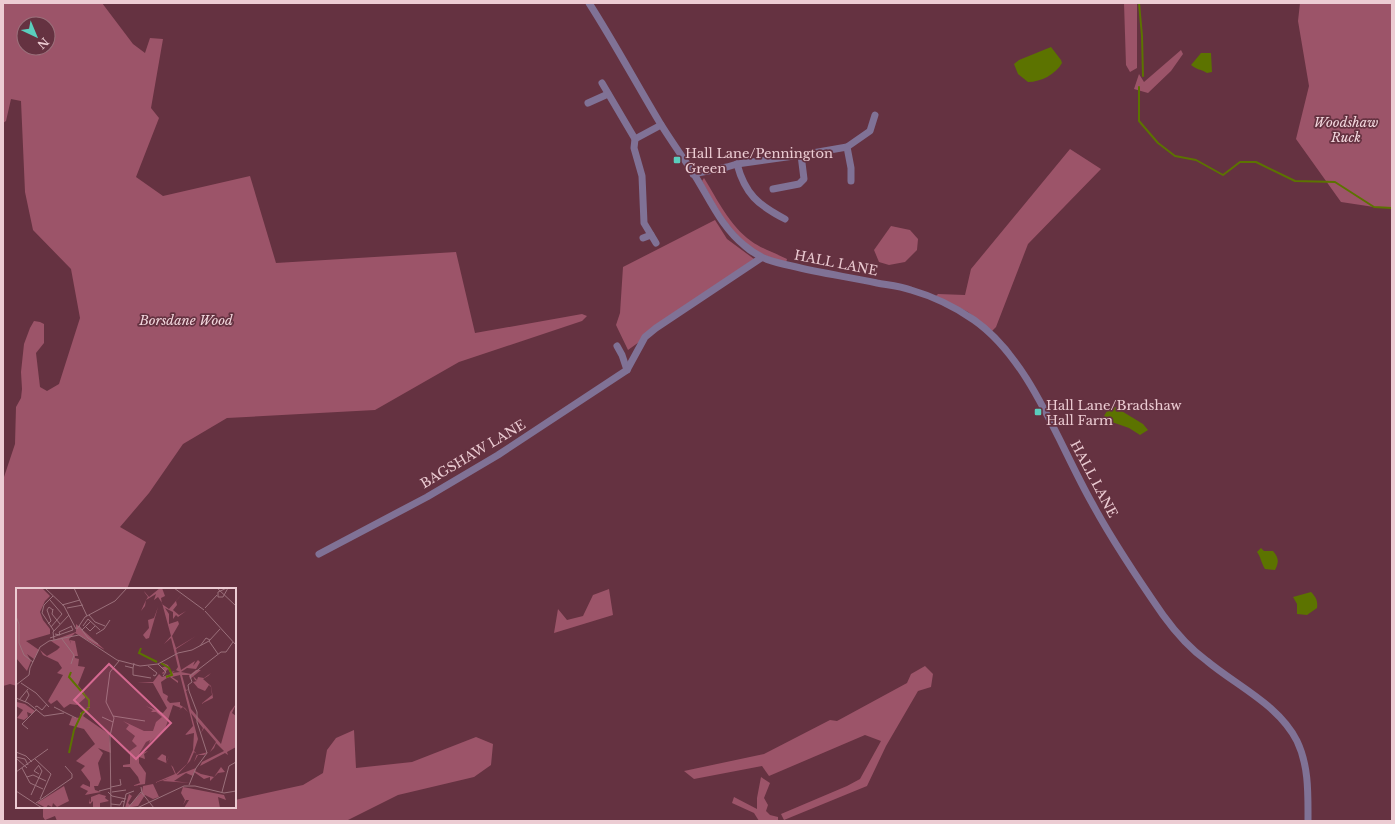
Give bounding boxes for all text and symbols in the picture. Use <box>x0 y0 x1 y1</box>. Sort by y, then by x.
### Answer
north arrow <box>16 16 56 56</box>
text: N <box>34 35 52 52</box>
park label: Woodshaw Ruck <box>1314 114 1378 146</box>
place label: Hall Lane/Pennington Green <box>685 145 833 177</box>
marker: Hall Lane/Pennington Green <box>672 155 682 165</box>
street label: HALL LANE <box>793 247 879 279</box>
park label: Borsdane Wood <box>138 312 233 329</box>
place label: Hall Lane/Bradshaw Hall Farm <box>1046 397 1181 429</box>
marker: Hall Lane/Bradshaw Hall Farm <box>1033 407 1043 417</box>
street label: BAGSHAW LANE <box>417 416 529 492</box>
street label: HALL LANE <box>1067 437 1121 521</box>
inset map <box>16 588 236 808</box>

